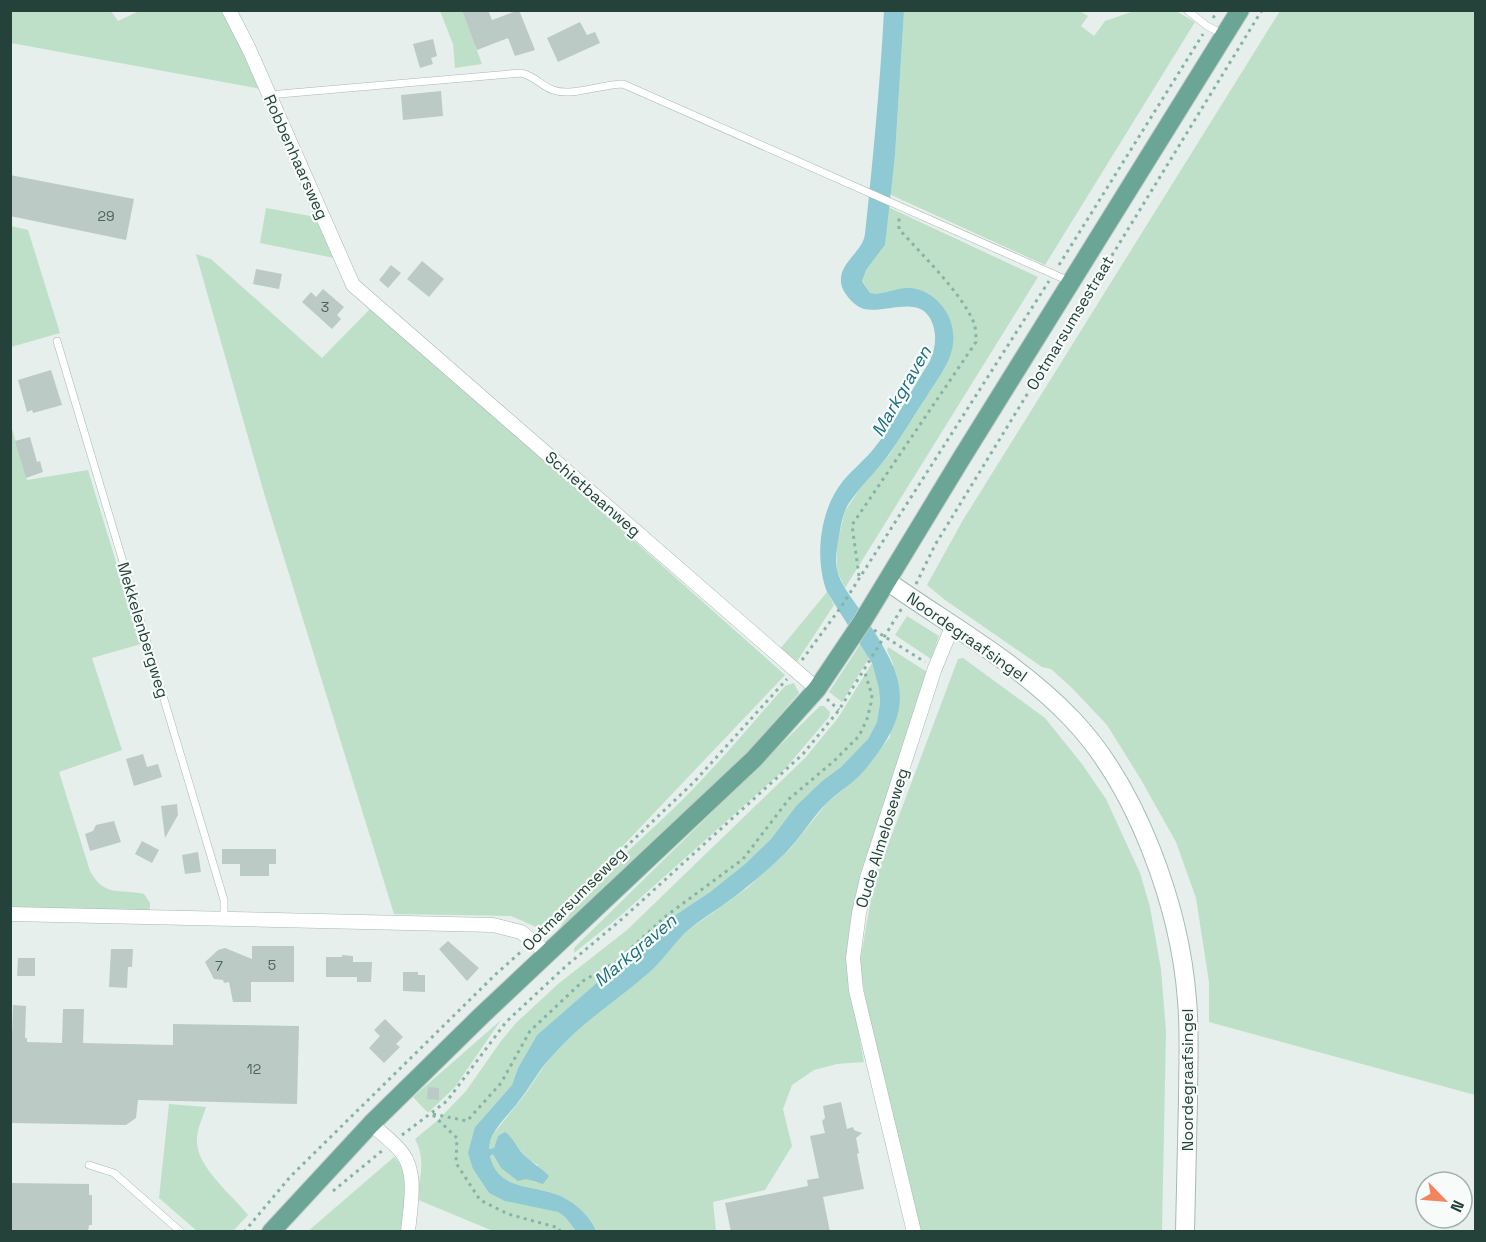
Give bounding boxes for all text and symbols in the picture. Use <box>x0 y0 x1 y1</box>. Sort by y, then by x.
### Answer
street label: Robbenhaarsweg <box>259 91 333 223</box>
house number: 29 <box>98 207 114 225</box>
street label: Ootmarsumsestraat <box>1022 252 1118 394</box>
house number: 3 <box>321 298 329 316</box>
water label: Markgraven <box>866 341 937 440</box>
street label: Schietbaanweg <box>541 447 645 541</box>
street label: Mekkelenbergweg <box>112 560 174 700</box>
street label: Noordegraafsingel <box>903 587 1031 687</box>
street label: Oude Almeloseweg <box>851 765 913 911</box>
street label: Ootmarsumseweg <box>518 843 630 955</box>
water label: Markgraven <box>589 908 682 991</box>
house number: 5 <box>268 956 276 974</box>
house number: 7 <box>215 957 223 975</box>
street label: Noordegraafsingel <box>1177 1009 1198 1151</box>
house number: 12 <box>247 1060 261 1078</box>
north arrow <box>1414 1170 1474 1230</box>
text: N <box>1445 1197 1469 1215</box>

